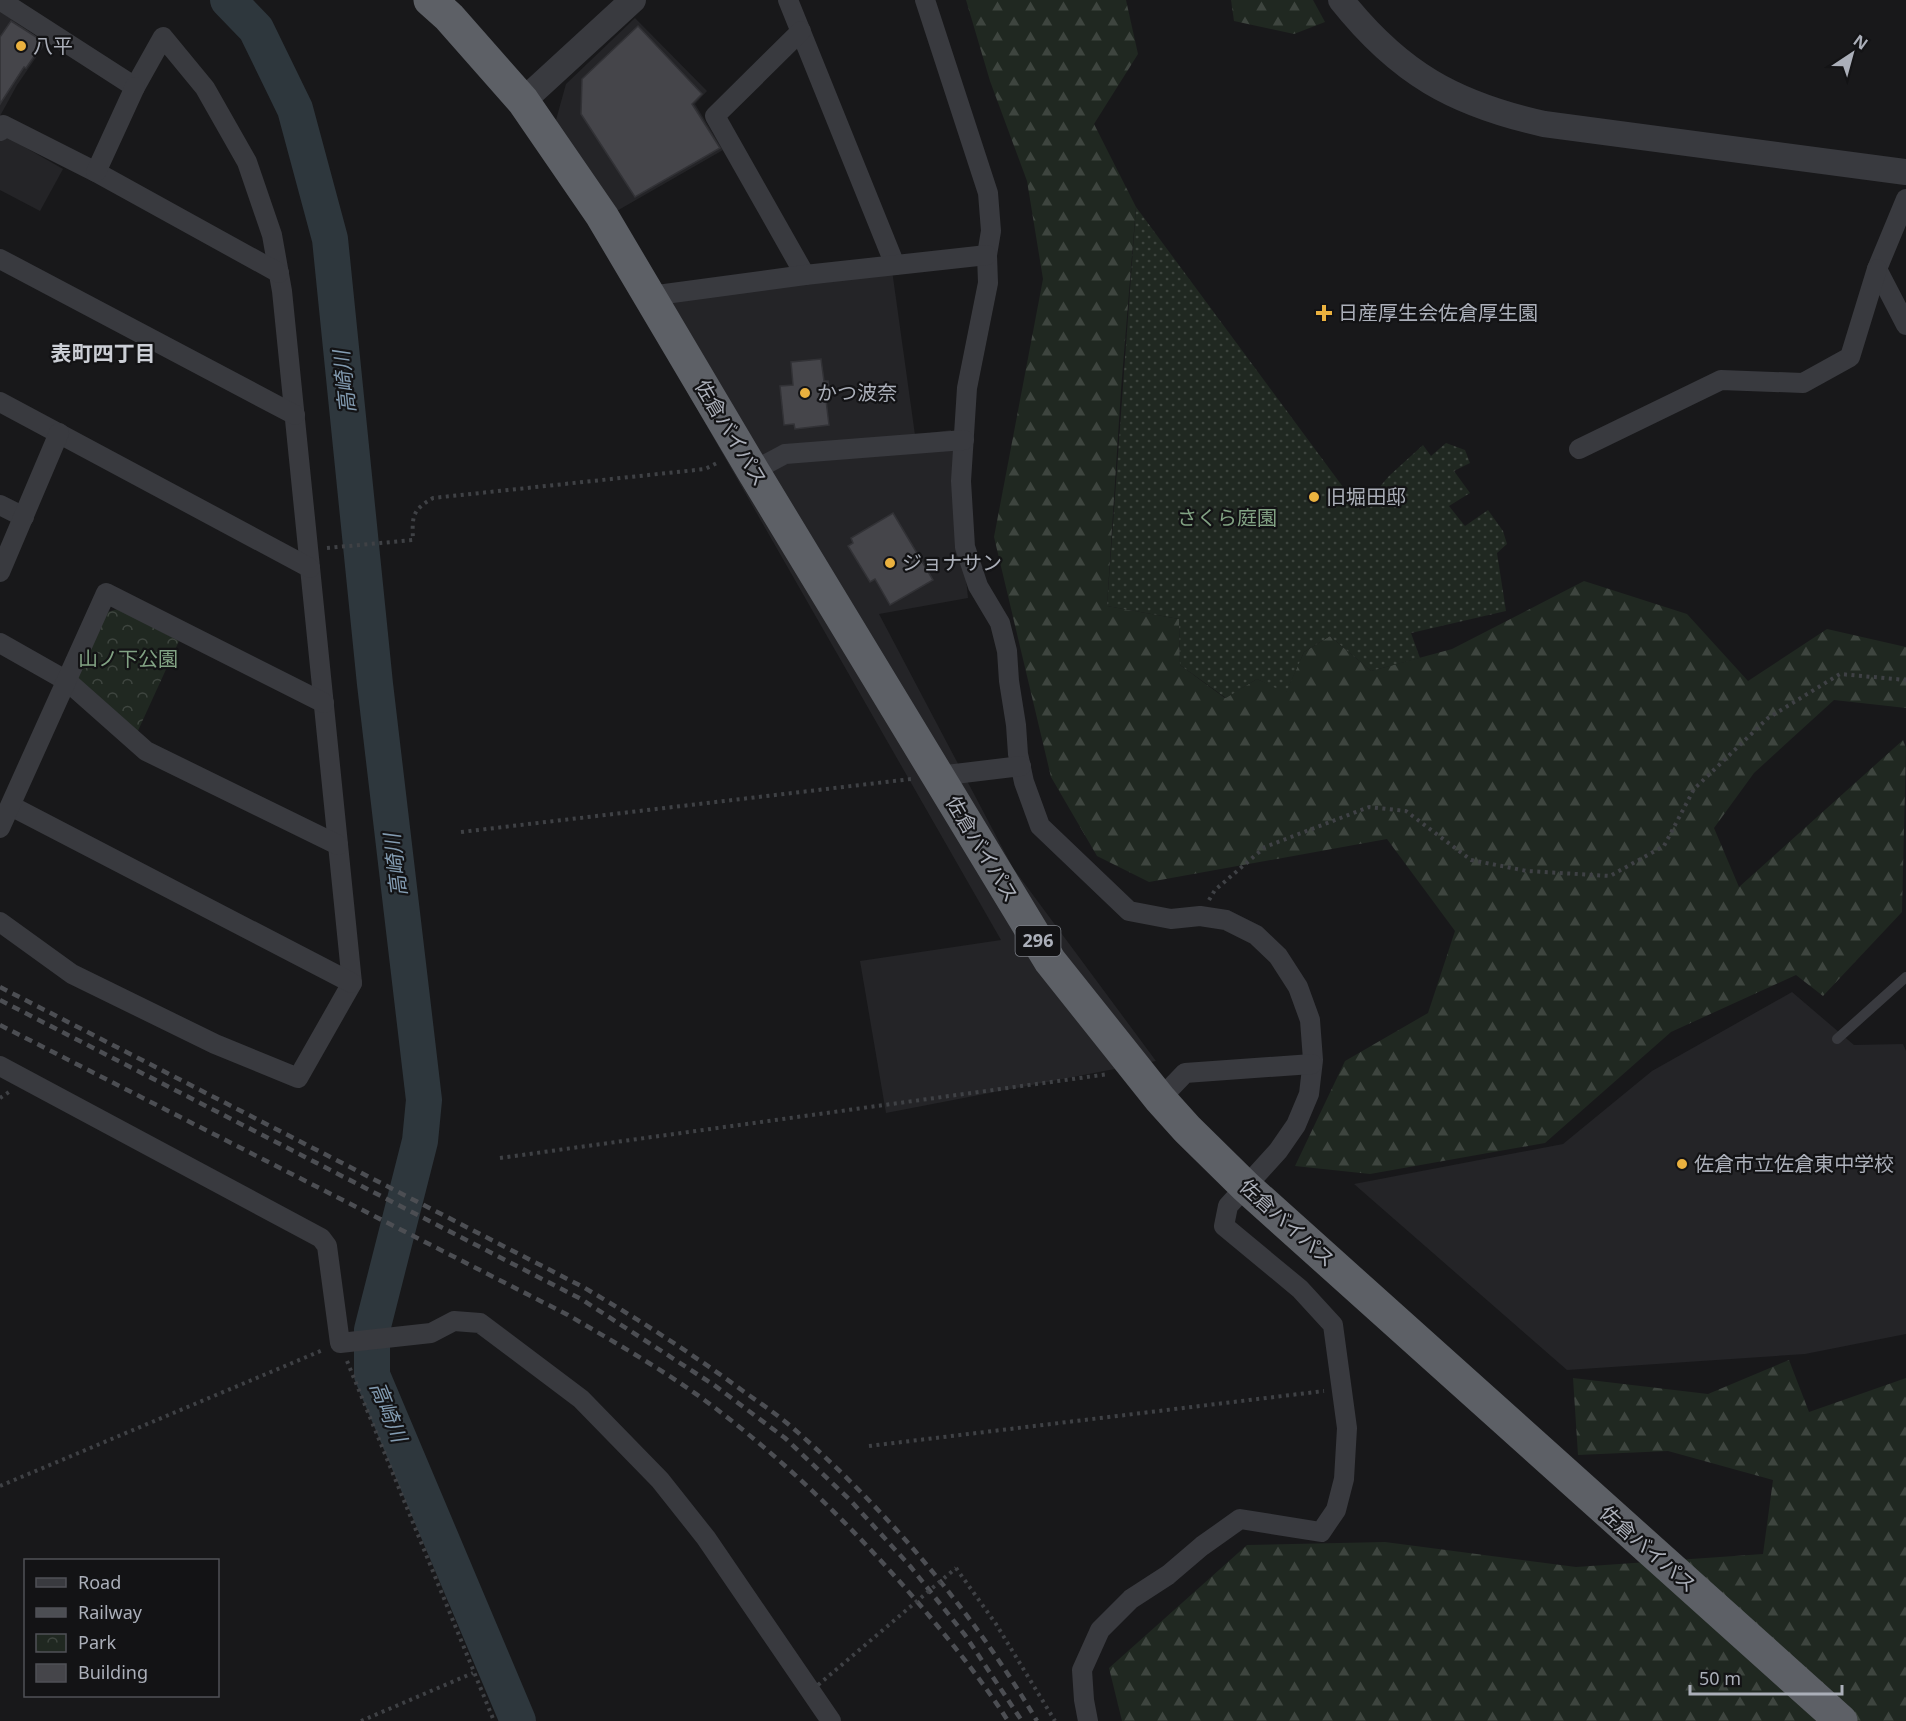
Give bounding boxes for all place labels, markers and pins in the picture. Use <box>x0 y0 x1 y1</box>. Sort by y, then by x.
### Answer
place label: 八平 <box>33 32 73 59</box>
marker: 八平 <box>14 39 28 53</box>
place label: 日産厚生会佐倉厚生園 <box>1338 299 1538 326</box>
marker: 日産厚生会佐倉厚生園 <box>1315 304 1333 322</box>
place label: かつ波奈 <box>817 379 897 406</box>
marker: かつ波奈 <box>798 386 812 400</box>
place label: 旧堀田邸 <box>1326 483 1406 510</box>
marker: 旧堀田邸 <box>1307 490 1321 504</box>
place label: ジョナサン <box>902 549 1002 576</box>
marker: ジョナサン <box>883 556 897 570</box>
place label: 佐倉市立佐倉東中学校 <box>1694 1150 1894 1177</box>
marker: 佐倉市立佐倉東中学校 <box>1675 1157 1689 1171</box>

